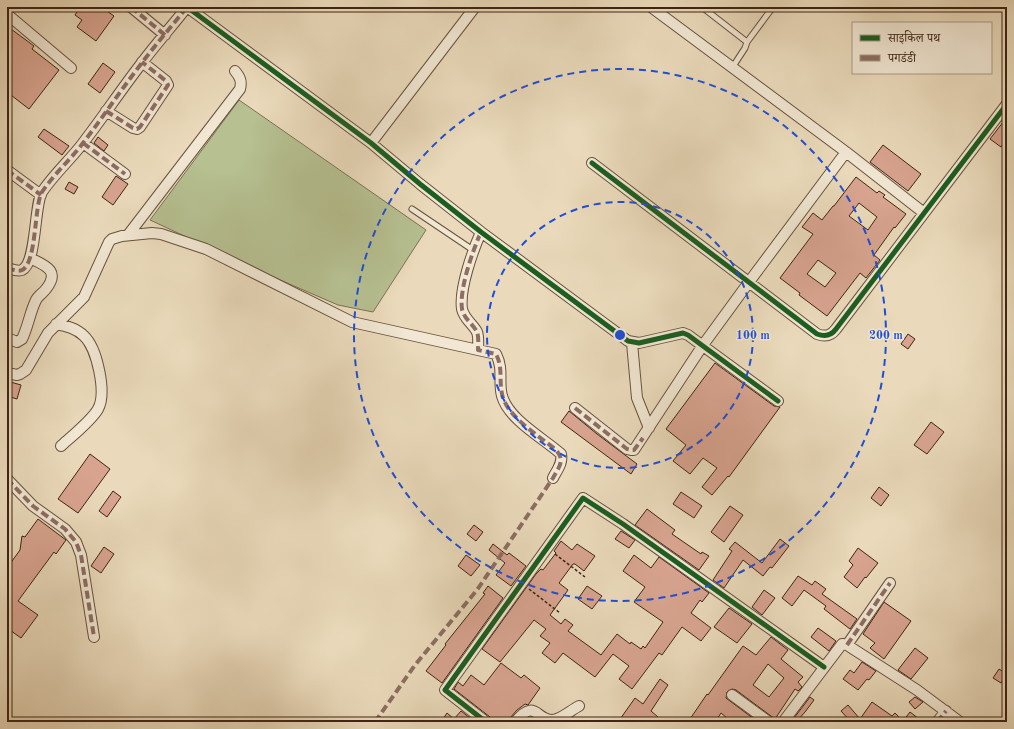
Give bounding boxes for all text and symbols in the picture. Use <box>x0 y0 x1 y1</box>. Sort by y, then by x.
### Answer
legend <box>852 22 992 74</box>
text: साइकिल पथ <box>887 30 941 45</box>
text: पगडंडी <box>887 51 917 65</box>
centre of rings <box>613 328 627 342</box>
text: 100 m <box>736 330 770 342</box>
text: 200 m <box>869 330 903 342</box>

